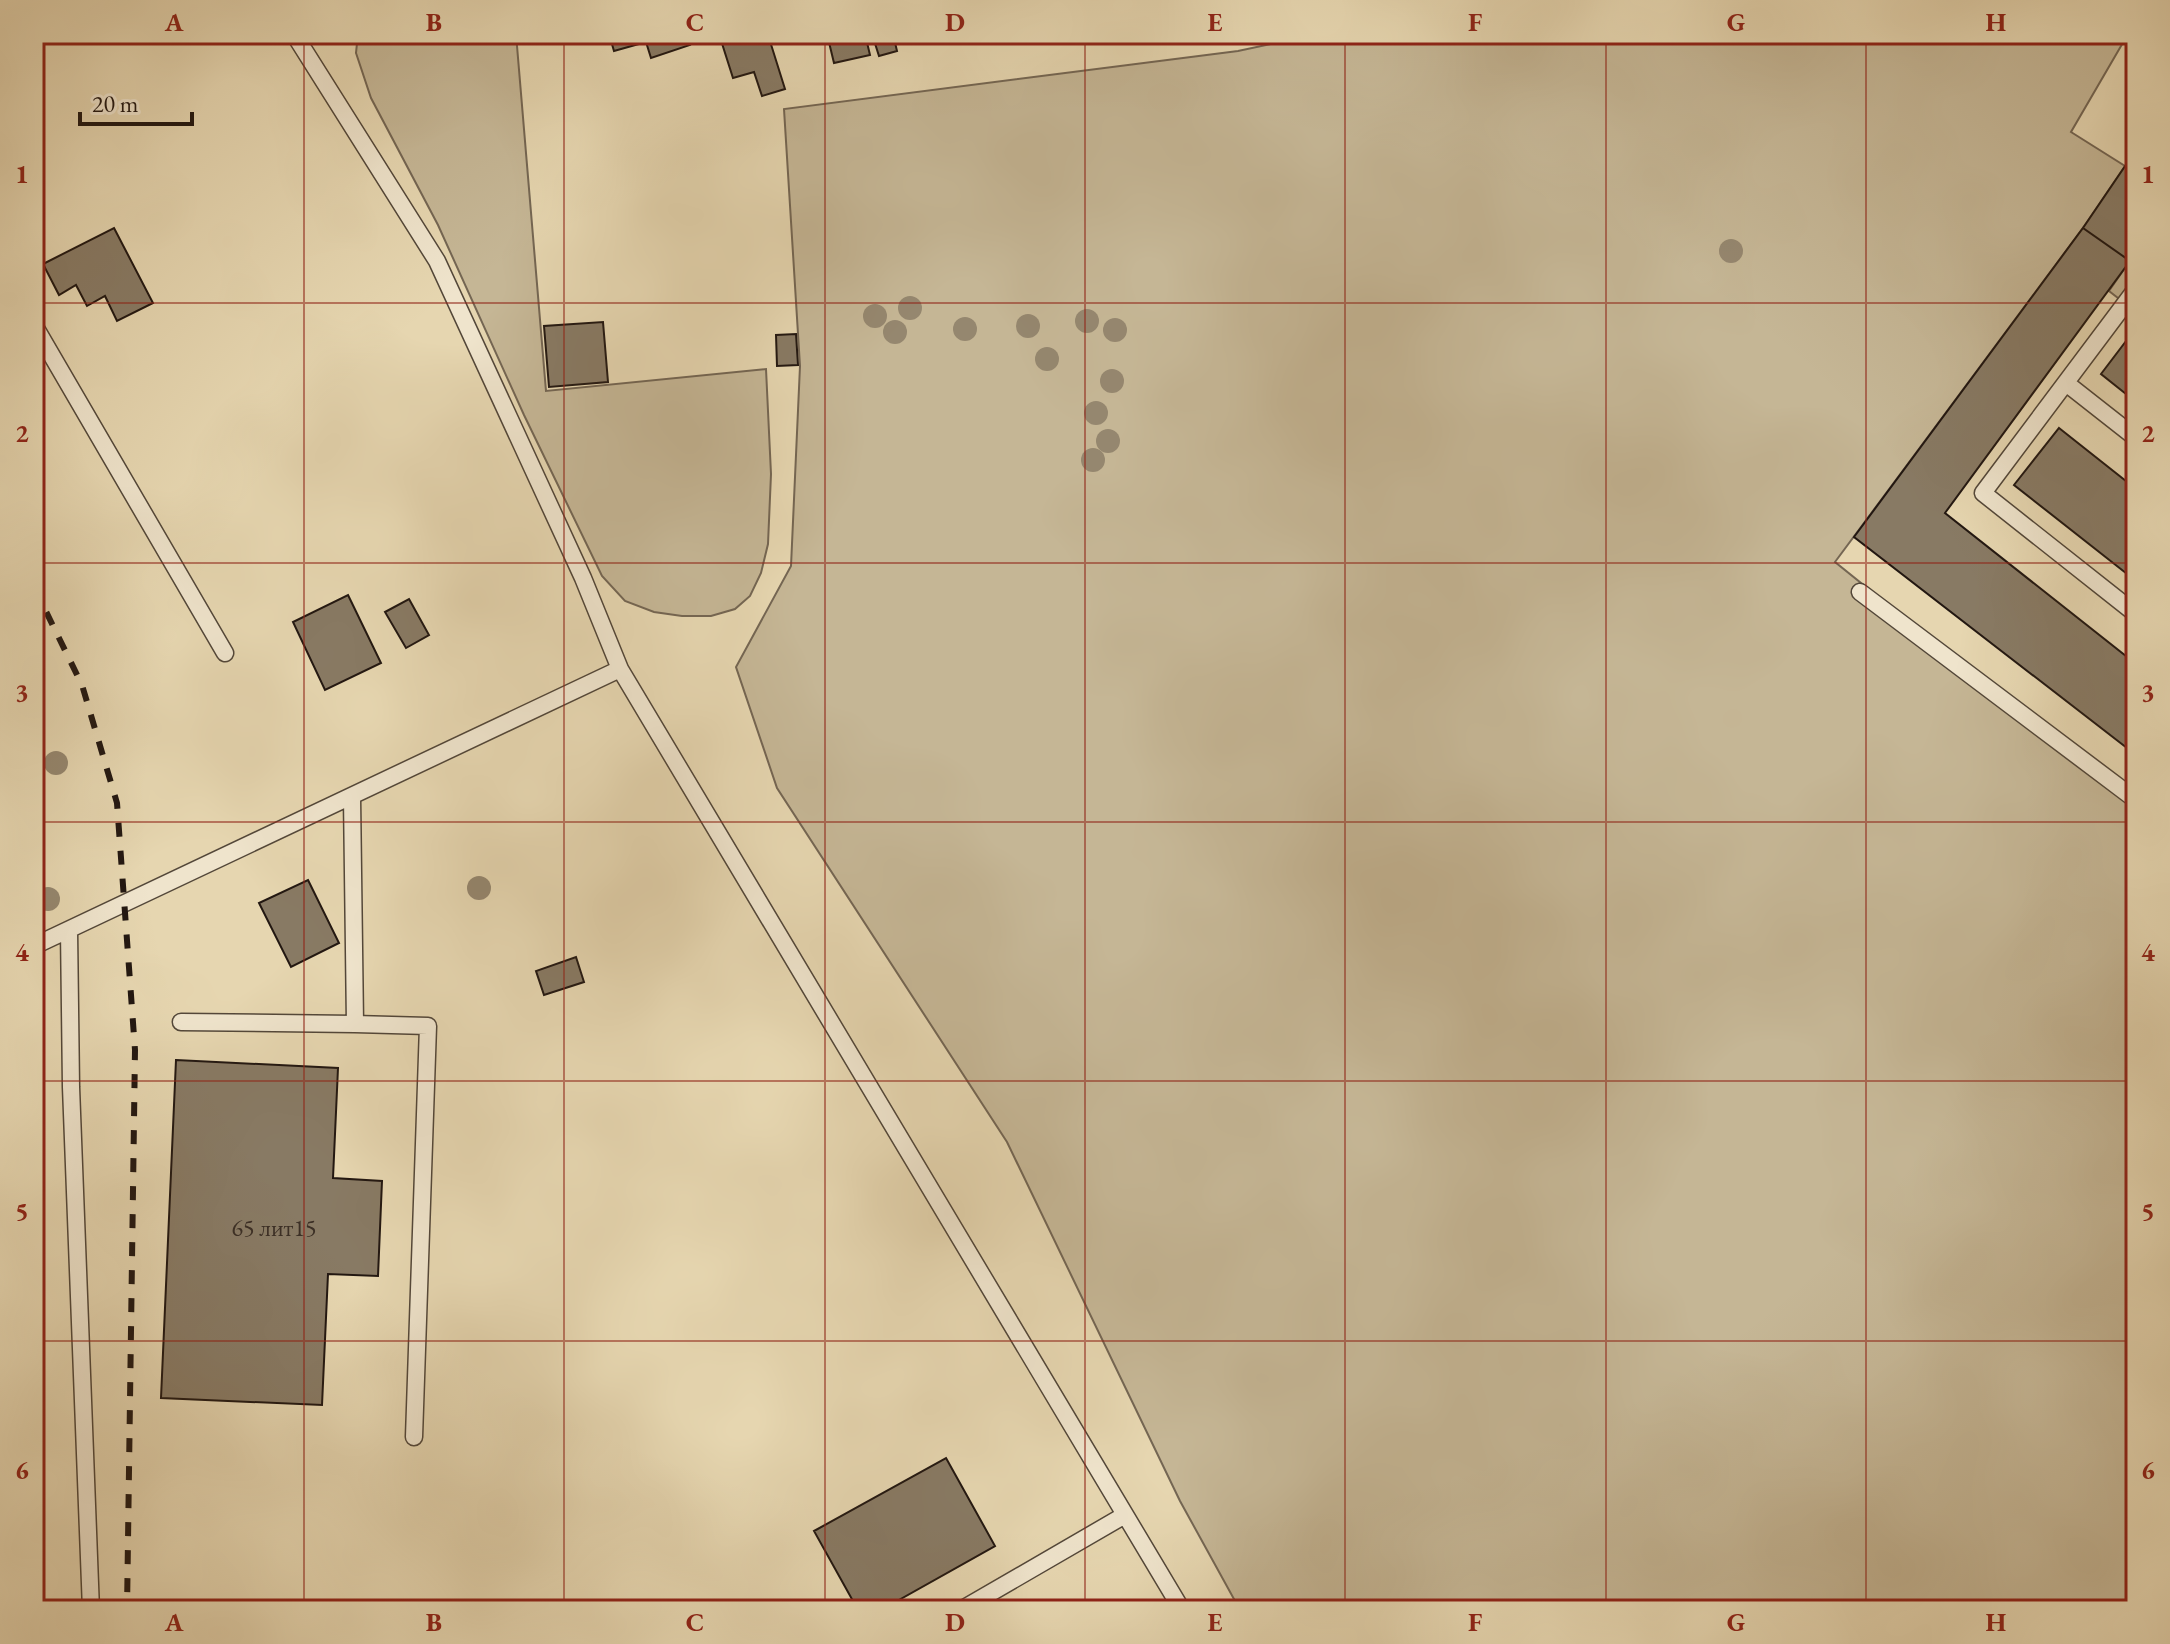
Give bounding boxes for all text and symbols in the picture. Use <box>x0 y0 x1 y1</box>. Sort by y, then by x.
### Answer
text: A <box>164 5 184 39</box>
text: B <box>426 5 442 39</box>
text: C <box>686 5 704 39</box>
text: D <box>945 5 965 39</box>
text: E <box>1208 5 1223 39</box>
text: F <box>1468 5 1482 39</box>
text: G <box>1727 5 1746 39</box>
text: H <box>1986 5 2007 39</box>
scale bar <box>80 76 192 126</box>
text: 20 m <box>92 88 139 119</box>
text: 1 <box>15 157 29 191</box>
text: 1 <box>2141 157 2155 191</box>
text: 2 <box>15 416 29 450</box>
text: 2 <box>2141 416 2155 450</box>
text: 3 <box>15 675 29 709</box>
text: 3 <box>2141 675 2155 709</box>
text: 4 <box>15 935 29 969</box>
text: 4 <box>2141 935 2155 969</box>
text: 5 <box>15 1194 29 1228</box>
text: 5 <box>2141 1194 2155 1228</box>
house number: 65 лит15 <box>232 1212 316 1243</box>
text: 6 <box>15 1453 29 1487</box>
text: 6 <box>2141 1453 2155 1487</box>
text: A <box>164 1605 184 1639</box>
text: B <box>426 1605 442 1639</box>
text: C <box>686 1605 704 1639</box>
text: D <box>945 1605 965 1639</box>
text: E <box>1208 1605 1223 1639</box>
text: F <box>1468 1605 1482 1639</box>
text: G <box>1727 1605 1746 1639</box>
text: H <box>1986 1605 2007 1639</box>

